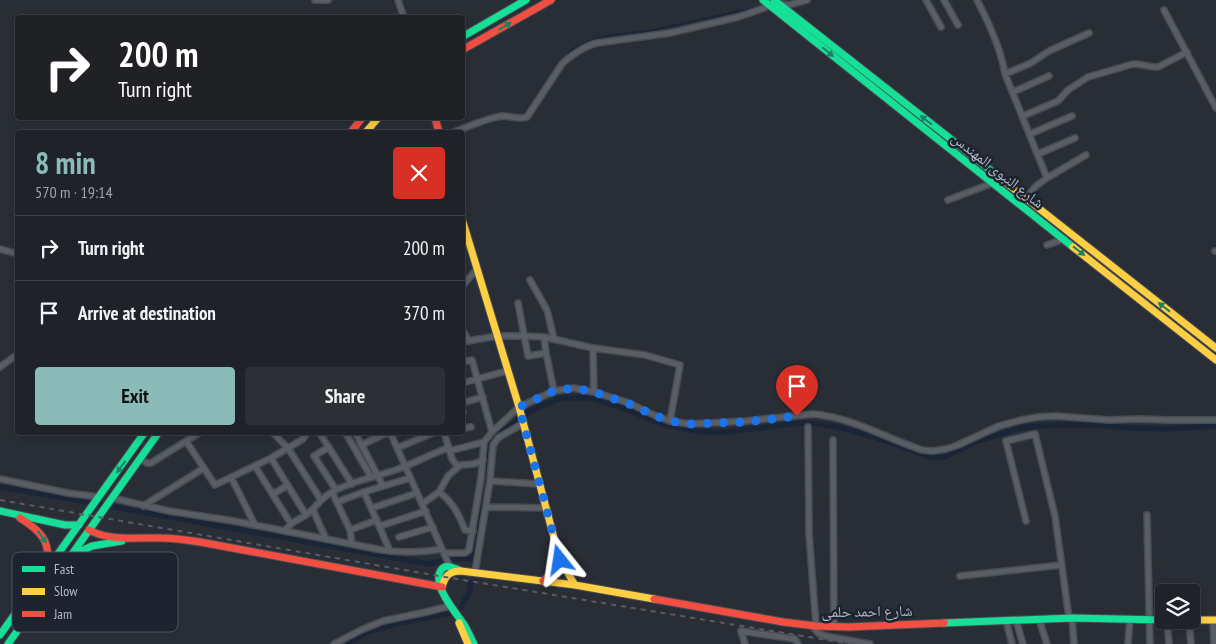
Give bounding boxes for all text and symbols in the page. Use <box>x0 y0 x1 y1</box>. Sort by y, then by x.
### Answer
one-way arrow <box>497 22 512 30</box>
text: 200 m <box>118 31 199 77</box>
icon: right <box>35 35 100 100</box>
one-way arrow <box>822 47 835 58</box>
text: Turn right <box>118 75 192 103</box>
one-way arrow <box>920 115 933 126</box>
street label: شارع النبوى المهندس <box>947 128 1048 213</box>
text: 8 min <box>35 143 96 182</box>
button: close <box>393 147 445 199</box>
text: 570 m · 19:14 <box>35 182 113 202</box>
icon: right <box>35 234 63 262</box>
text: Turn right <box>78 236 144 260</box>
text: 200 m <box>403 236 445 260</box>
one-way arrow <box>1072 246 1085 257</box>
icon: arrive <box>35 299 63 327</box>
text: Arrive at destination <box>78 301 216 325</box>
text: 370 m <box>403 301 445 325</box>
one-way arrow <box>1158 302 1171 313</box>
pin <box>776 365 818 416</box>
button: Exit <box>35 367 235 425</box>
button: Share <box>245 367 445 425</box>
icon: arrive <box>783 372 811 400</box>
one-way arrow <box>116 460 126 474</box>
one-way arrow <box>37 530 47 544</box>
position arrow <box>533 533 585 585</box>
legend <box>12 552 178 632</box>
text: Fast <box>54 560 74 578</box>
text: Slow <box>54 582 78 600</box>
map controls <box>1155 584 1200 629</box>
button: layers <box>1155 584 1200 629</box>
street label: شارع احمد حلمى <box>821 601 913 622</box>
text: Jam <box>53 605 72 623</box>

